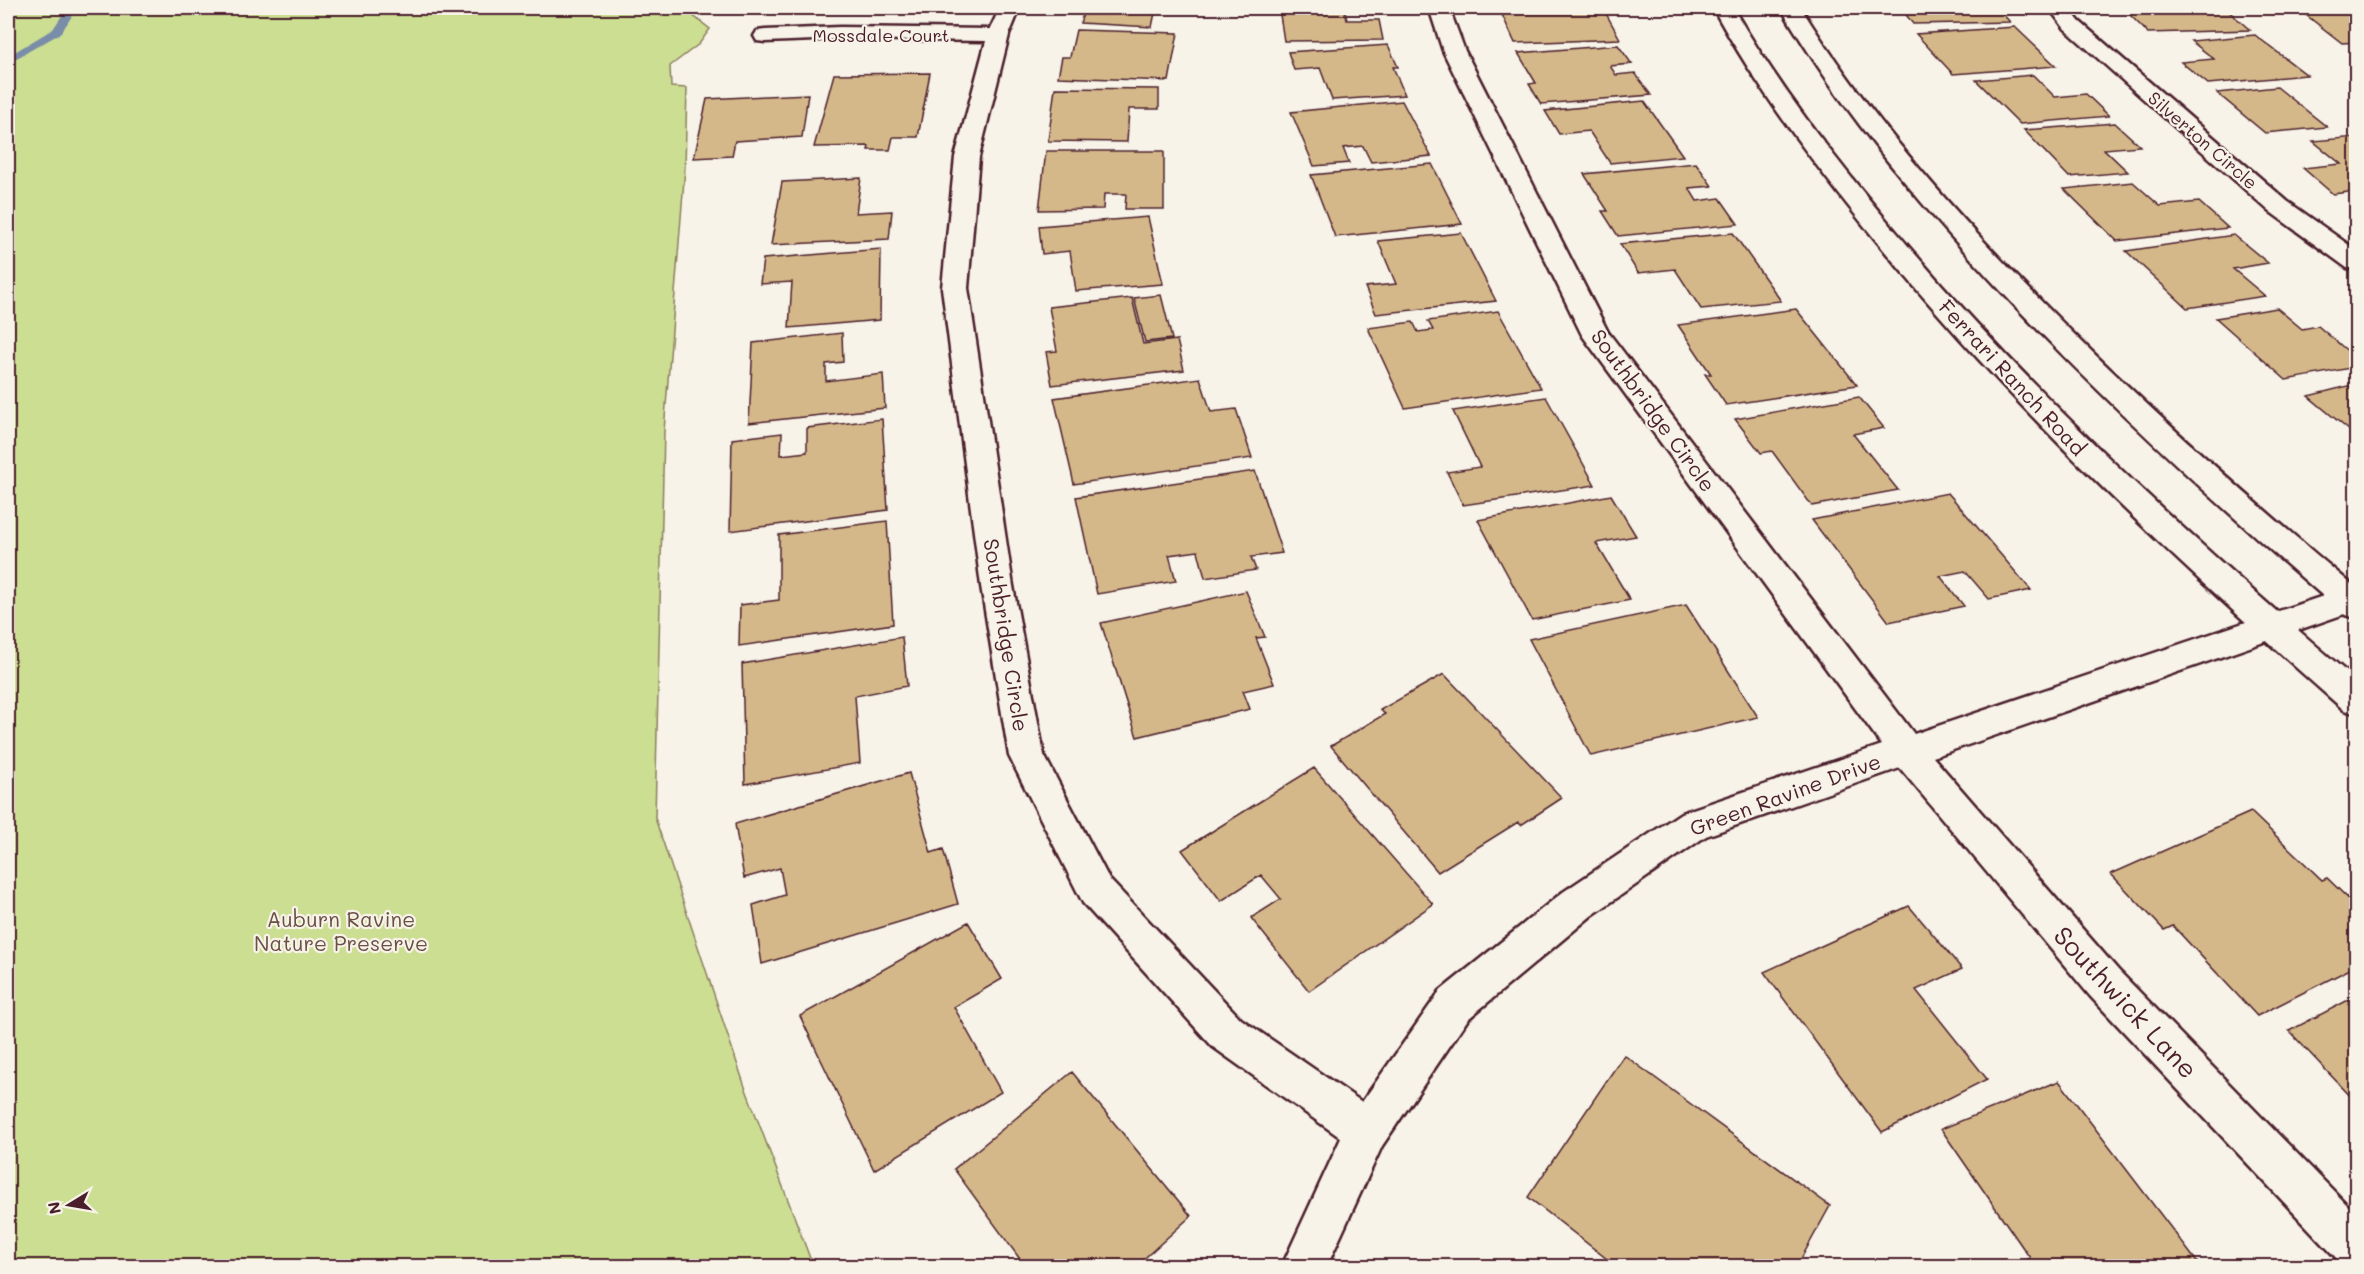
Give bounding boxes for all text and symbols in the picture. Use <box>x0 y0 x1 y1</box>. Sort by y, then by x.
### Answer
street label: Mossdale Court <box>813 23 949 47</box>
street label: Silverton Circle <box>2143 86 2263 194</box>
street label: Ferrari Ranch Road <box>1934 293 2092 461</box>
street label: Southbridge Circle <box>1586 323 1722 497</box>
street label: Southbridge Circle <box>978 537 1036 733</box>
street label: Green Ravine Drive <box>1686 747 1884 841</box>
park label: Auburn Ravine Nature Preserve <box>254 905 428 956</box>
street label: Southwick Lane <box>2047 919 2205 1085</box>
north arrow <box>39 1175 99 1235</box>
text: N <box>42 1200 65 1216</box>

